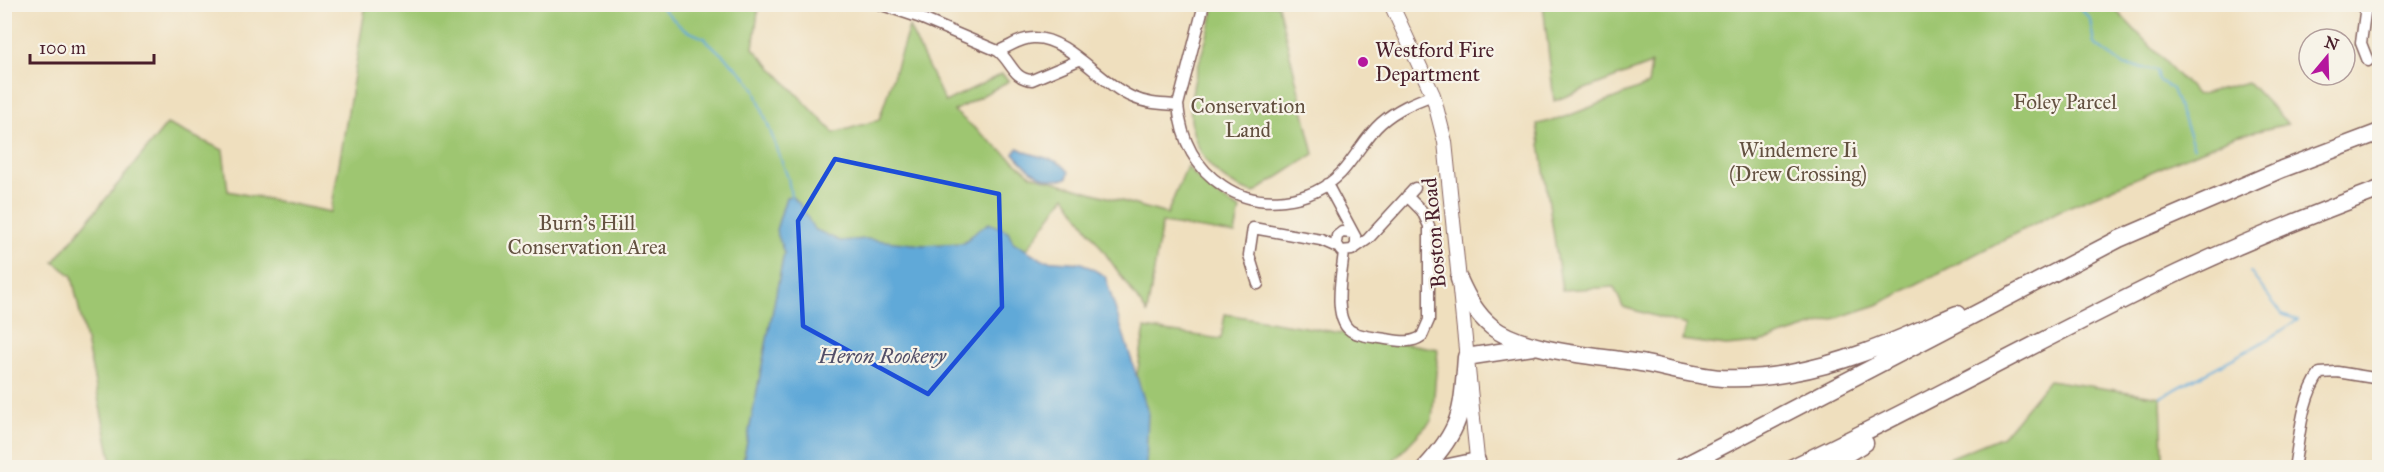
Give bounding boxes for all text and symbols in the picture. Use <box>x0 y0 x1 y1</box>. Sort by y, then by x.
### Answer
scale bar <box>30 27 154 65</box>
north arrow <box>2297 27 2357 87</box>
text: N <box>2322 32 2342 55</box>
text: 100 m <box>39 37 86 59</box>
place label: Westford Fire Department <box>1375 37 1495 87</box>
marker: Westford Fire Department <box>1356 55 1370 69</box>
park label: Foley Parcel <box>2013 89 2117 115</box>
park label: Conservation Land <box>1190 93 1306 143</box>
park label: Windemere Ii (Drew Crossing) <box>1729 137 1867 187</box>
street label: Boston Road <box>1416 176 1452 289</box>
park label: Burn’s Hill Conservation Area <box>507 210 667 260</box>
water label: Heron Rookery <box>817 342 947 369</box>

